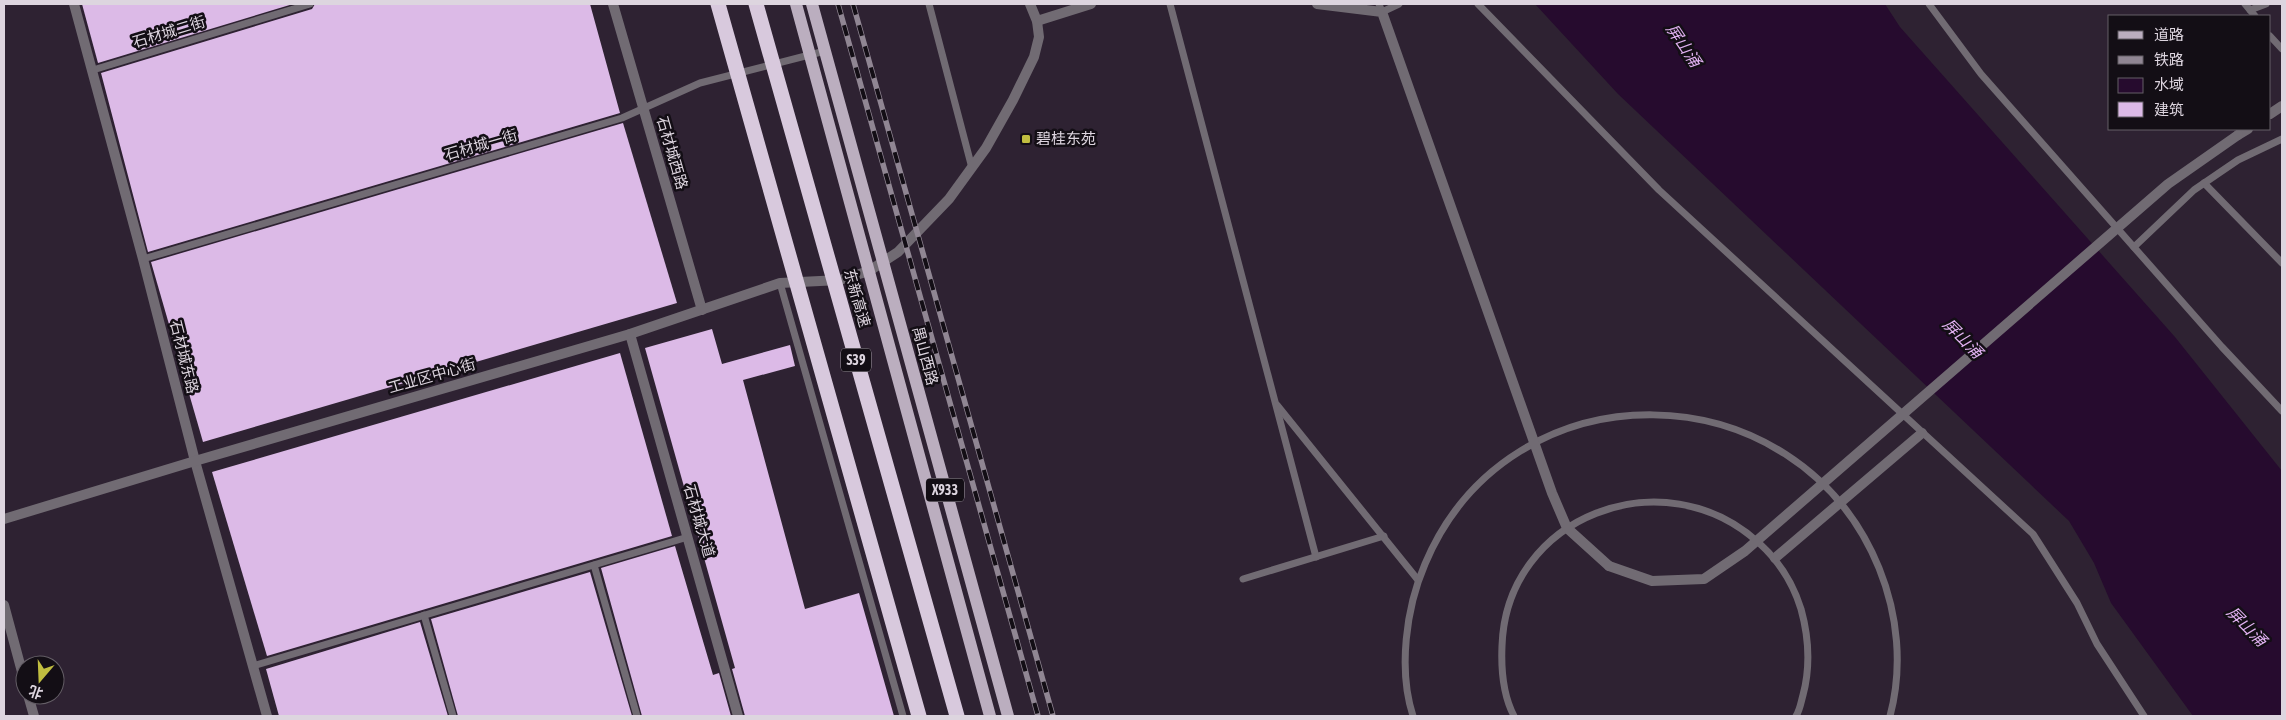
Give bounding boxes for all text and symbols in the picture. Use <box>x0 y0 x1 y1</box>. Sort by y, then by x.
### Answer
street label: 石材城二街 <box>130 12 207 51</box>
legend <box>2108 15 2271 130</box>
water label: 屏山涌 <box>1663 20 1706 72</box>
text: 道路 <box>2154 26 2184 43</box>
text: 铁路 <box>2154 51 2184 68</box>
text: 水域 <box>2154 76 2184 93</box>
text: 建筑 <box>2154 101 2184 118</box>
street label: 石材城西路 <box>654 114 691 191</box>
street label: 石材城一街 <box>442 126 519 163</box>
place label: 碧桂东苑 <box>1036 130 1096 147</box>
marker: 碧桂东苑 <box>1020 133 1032 145</box>
street label: 东新高速 <box>841 267 874 329</box>
water label: 屏山涌 <box>1940 315 1988 363</box>
street label: 石材城东路 <box>167 318 202 395</box>
street label: 禺山西路 <box>910 325 941 387</box>
road number: S39 <box>841 348 871 372</box>
street label: 工业区中心街 <box>386 355 477 396</box>
road number: X933 <box>926 478 964 502</box>
street label: 石材城大道 <box>681 482 718 559</box>
water label: 屏山涌 <box>2224 603 2272 651</box>
north arrow <box>15 655 65 705</box>
text: 北 <box>27 682 45 702</box>

